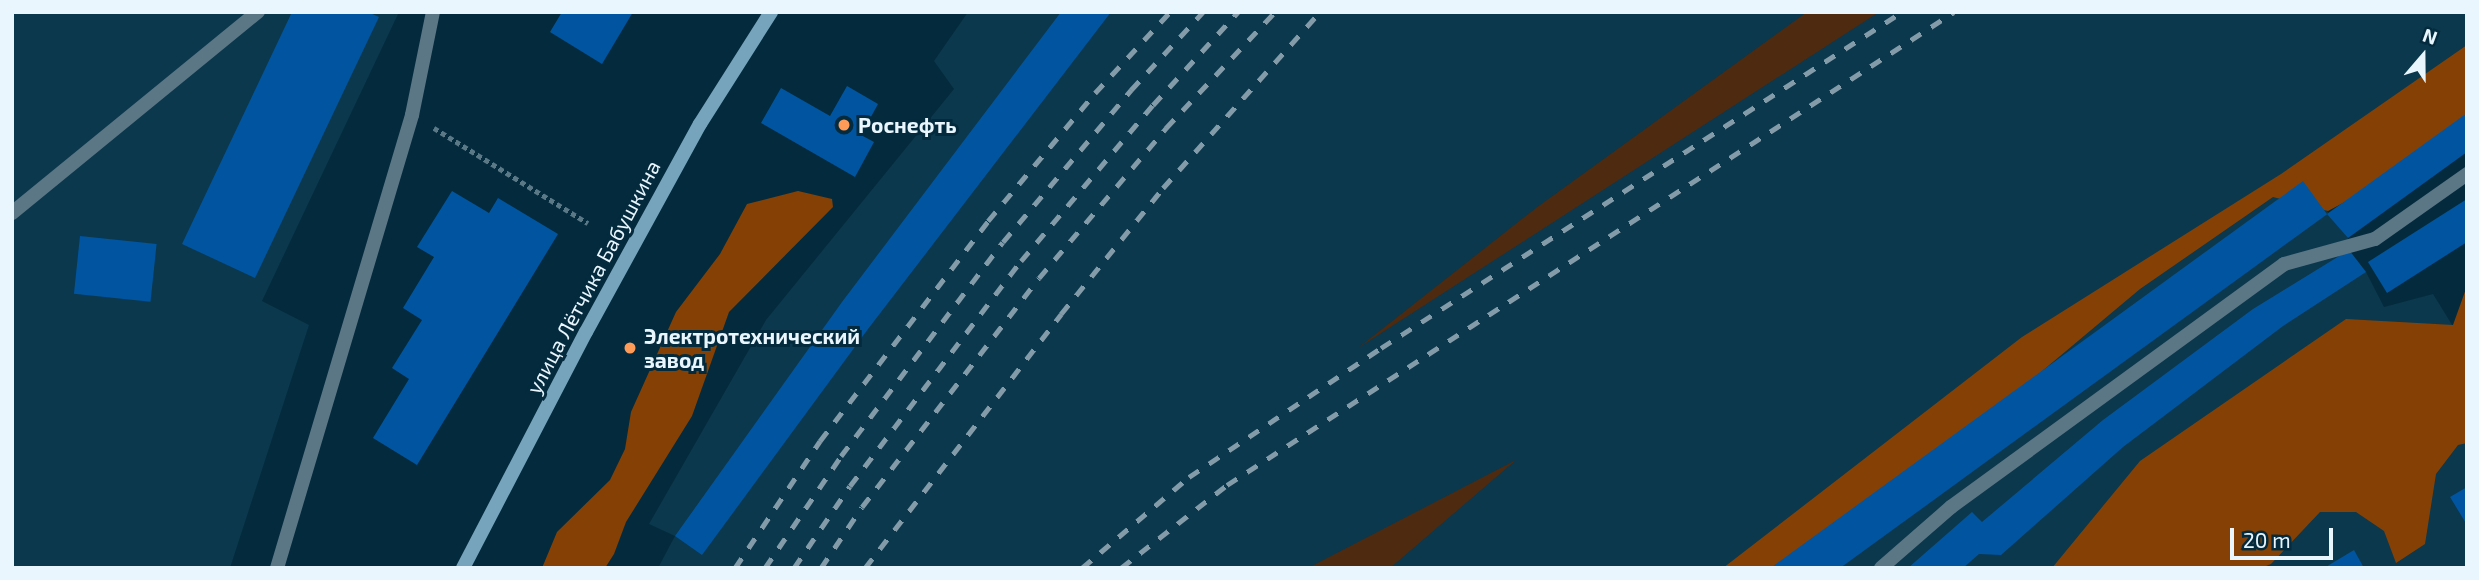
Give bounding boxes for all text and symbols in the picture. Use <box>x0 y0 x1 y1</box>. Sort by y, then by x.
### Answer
north arrow <box>2388 21 2458 91</box>
text: N <box>2420 23 2441 49</box>
place label: Роснефть <box>858 112 957 138</box>
marker: Роснефть <box>836 117 852 133</box>
street label: улица Лётчика Бабушкина <box>521 156 665 398</box>
place label: Электротехнический завод <box>644 323 860 373</box>
marker: Электротехнический завод <box>622 340 638 356</box>
scale bar <box>2234 514 2337 558</box>
text: 20 m <box>2243 527 2291 552</box>

